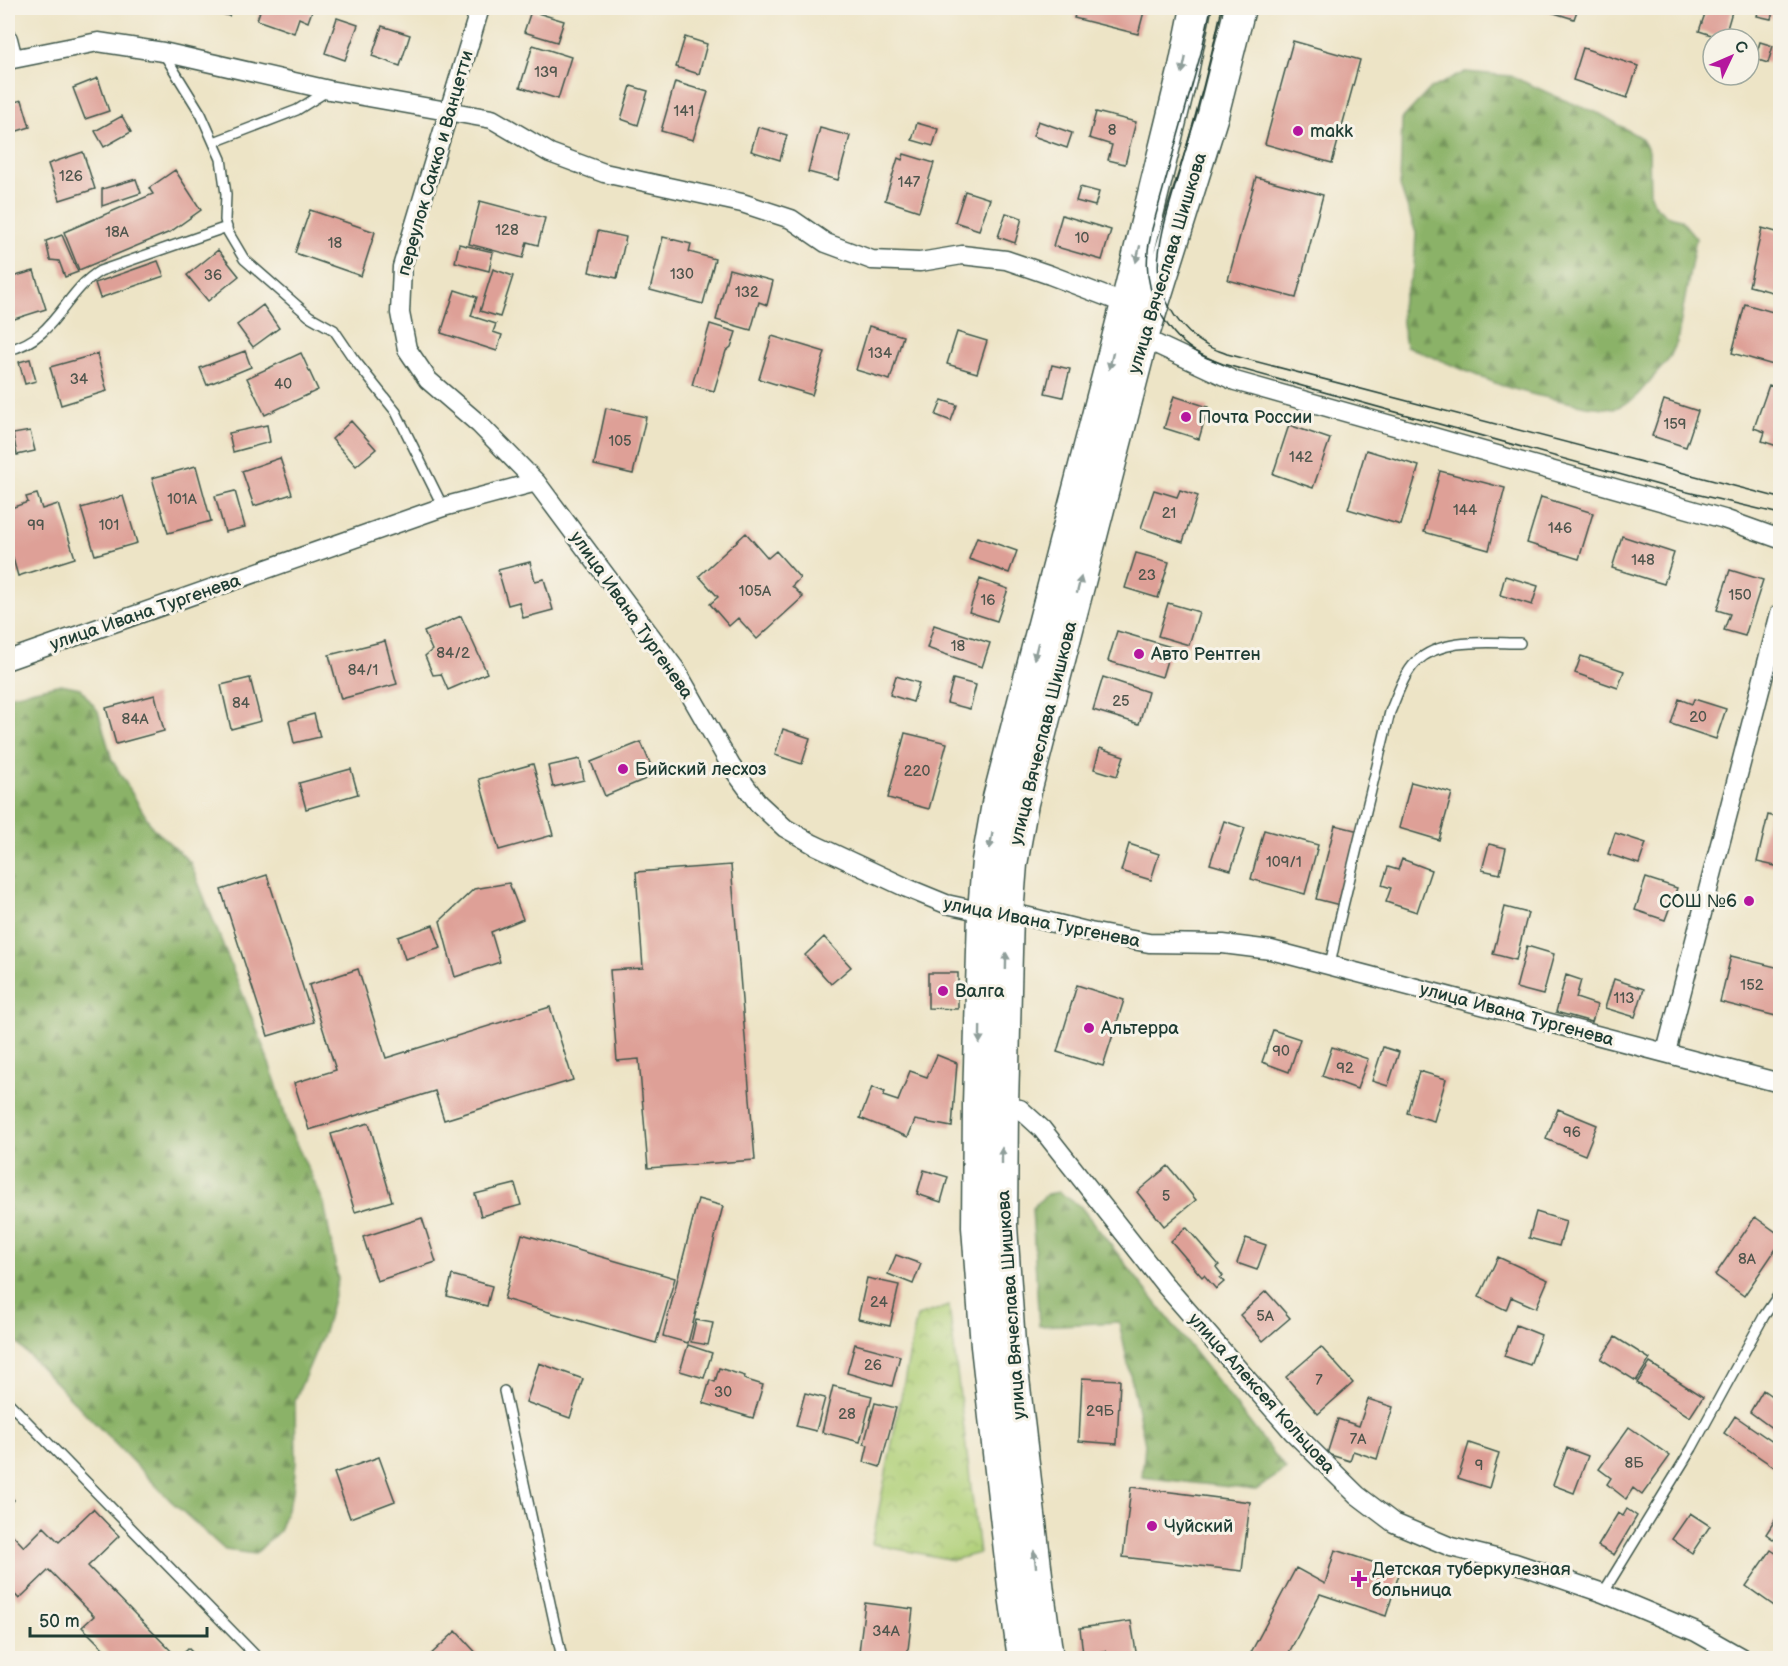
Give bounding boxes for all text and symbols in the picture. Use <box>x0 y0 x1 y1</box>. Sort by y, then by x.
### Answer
north arrow <box>1701 27 1761 87</box>
text: С <box>1730 37 1751 58</box>
street label: переулок Сакко и Ванцетти <box>393 48 478 278</box>
one-way arrow <box>1179 55 1188 74</box>
house number: 139 <box>534 63 558 82</box>
house number: 141 <box>674 102 694 121</box>
house number: 8 <box>1108 121 1117 140</box>
place label: makk <box>1310 121 1353 142</box>
marker: makk <box>1291 124 1305 138</box>
street label: улица Вячеслава Шишкова <box>1124 150 1211 376</box>
house number: 126 <box>59 167 83 186</box>
house number: 147 <box>898 173 921 192</box>
house number: 128 <box>495 221 519 240</box>
house number: 18А <box>105 223 130 242</box>
house number: 10 <box>1075 229 1089 248</box>
house number: 18 <box>328 234 343 253</box>
one-way arrow <box>1132 245 1142 263</box>
house number: 130 <box>670 265 694 284</box>
house number: 36 <box>204 266 222 285</box>
house number: 132 <box>735 283 759 302</box>
house number: 134 <box>868 344 892 363</box>
one-way arrow <box>1106 352 1115 370</box>
house number: 34 <box>70 370 88 389</box>
house number: 40 <box>274 375 292 394</box>
place label: Почта России <box>1198 407 1312 428</box>
marker: Почта России <box>1179 410 1193 424</box>
house number: 159 <box>1663 415 1687 434</box>
house number: 105 <box>608 432 632 451</box>
house number: 142 <box>1289 448 1313 467</box>
house number: 101А <box>167 490 198 509</box>
house number: 144 <box>1453 501 1477 520</box>
house number: 21 <box>1162 504 1176 523</box>
house number: 99 <box>27 516 45 535</box>
house number: 101 <box>99 516 119 535</box>
house number: 146 <box>1548 519 1572 538</box>
street label: улица Ивана Тургенева <box>566 527 698 704</box>
house number: 148 <box>1631 551 1655 570</box>
house number: 23 <box>1138 566 1156 585</box>
street label: улица Ивана Тургенева <box>47 570 243 655</box>
one-way arrow <box>1075 576 1084 594</box>
house number: 105А <box>739 582 772 601</box>
house number: 150 <box>1728 586 1752 605</box>
house number: 16 <box>981 591 995 610</box>
street label: улица Вячеслава Шишкова <box>1005 619 1082 847</box>
house number: 18 <box>951 637 966 656</box>
one-way arrow <box>1031 642 1040 660</box>
house number: 84/2 <box>436 644 470 663</box>
place label: Авто Рентген <box>1150 644 1261 665</box>
marker: Авто Рентген <box>1132 647 1146 661</box>
house number: 84/1 <box>348 661 378 680</box>
house number: 25 <box>1112 692 1130 711</box>
house number: 84 <box>232 694 250 713</box>
house number: 20 <box>1689 708 1707 727</box>
house number: 84А <box>122 710 149 729</box>
place label: Бийский лесхоз <box>635 759 767 780</box>
marker: Бийский лесхоз <box>616 762 630 776</box>
house number: 220 <box>904 762 930 781</box>
one-way arrow <box>986 831 995 850</box>
house number: 109/1 <box>1266 853 1302 872</box>
place label: СОШ №6 <box>1659 891 1737 912</box>
street label: улица Ивана Тургенева <box>942 893 1142 952</box>
marker: СОШ №6 <box>1742 894 1756 908</box>
one-way arrow <box>1002 951 1011 970</box>
house number: 152 <box>1740 976 1764 995</box>
street label: улица Ивана Тургенева <box>1418 978 1617 1051</box>
place label: Валга <box>955 981 1005 1002</box>
marker: Валга <box>936 984 950 998</box>
house number: 113 <box>1614 989 1634 1008</box>
place label: Альтерра <box>1100 1018 1179 1039</box>
marker: Альтерра <box>1082 1021 1096 1035</box>
one-way arrow <box>975 1026 984 1045</box>
house number: 90 <box>1272 1042 1290 1061</box>
house number: 92 <box>1336 1059 1354 1078</box>
house number: 96 <box>1563 1123 1581 1142</box>
one-way arrow <box>997 1146 1007 1165</box>
house number: 5 <box>1162 1187 1170 1206</box>
street label: улица Вячеслава Шишкова <box>993 1189 1030 1420</box>
house number: 8А <box>1738 1250 1757 1269</box>
house number: 24 <box>870 1293 888 1312</box>
house number: 5А <box>1256 1307 1275 1326</box>
street label: улица Алексея Кольцова <box>1184 1309 1340 1478</box>
house number: 26 <box>864 1356 882 1375</box>
house number: 7 <box>1315 1371 1323 1390</box>
house number: 30 <box>714 1383 732 1402</box>
house number: 29Б <box>1086 1402 1115 1421</box>
house number: 28 <box>838 1405 856 1424</box>
house number: 7А <box>1350 1430 1367 1449</box>
house number: 8Б <box>1624 1454 1644 1473</box>
house number: 9 <box>1475 1456 1483 1475</box>
place label: Чуйский <box>1164 1516 1233 1537</box>
marker: Чуйский <box>1145 1519 1159 1533</box>
one-way arrow <box>1030 1549 1040 1568</box>
place label: Детская туберкулезная больница <box>1372 1559 1571 1601</box>
marker: Детская туберкулезная больница <box>1350 1570 1368 1588</box>
scale bar <box>30 1600 207 1638</box>
text: 50 m <box>39 1611 80 1632</box>
house number: 34А <box>872 1622 901 1641</box>

